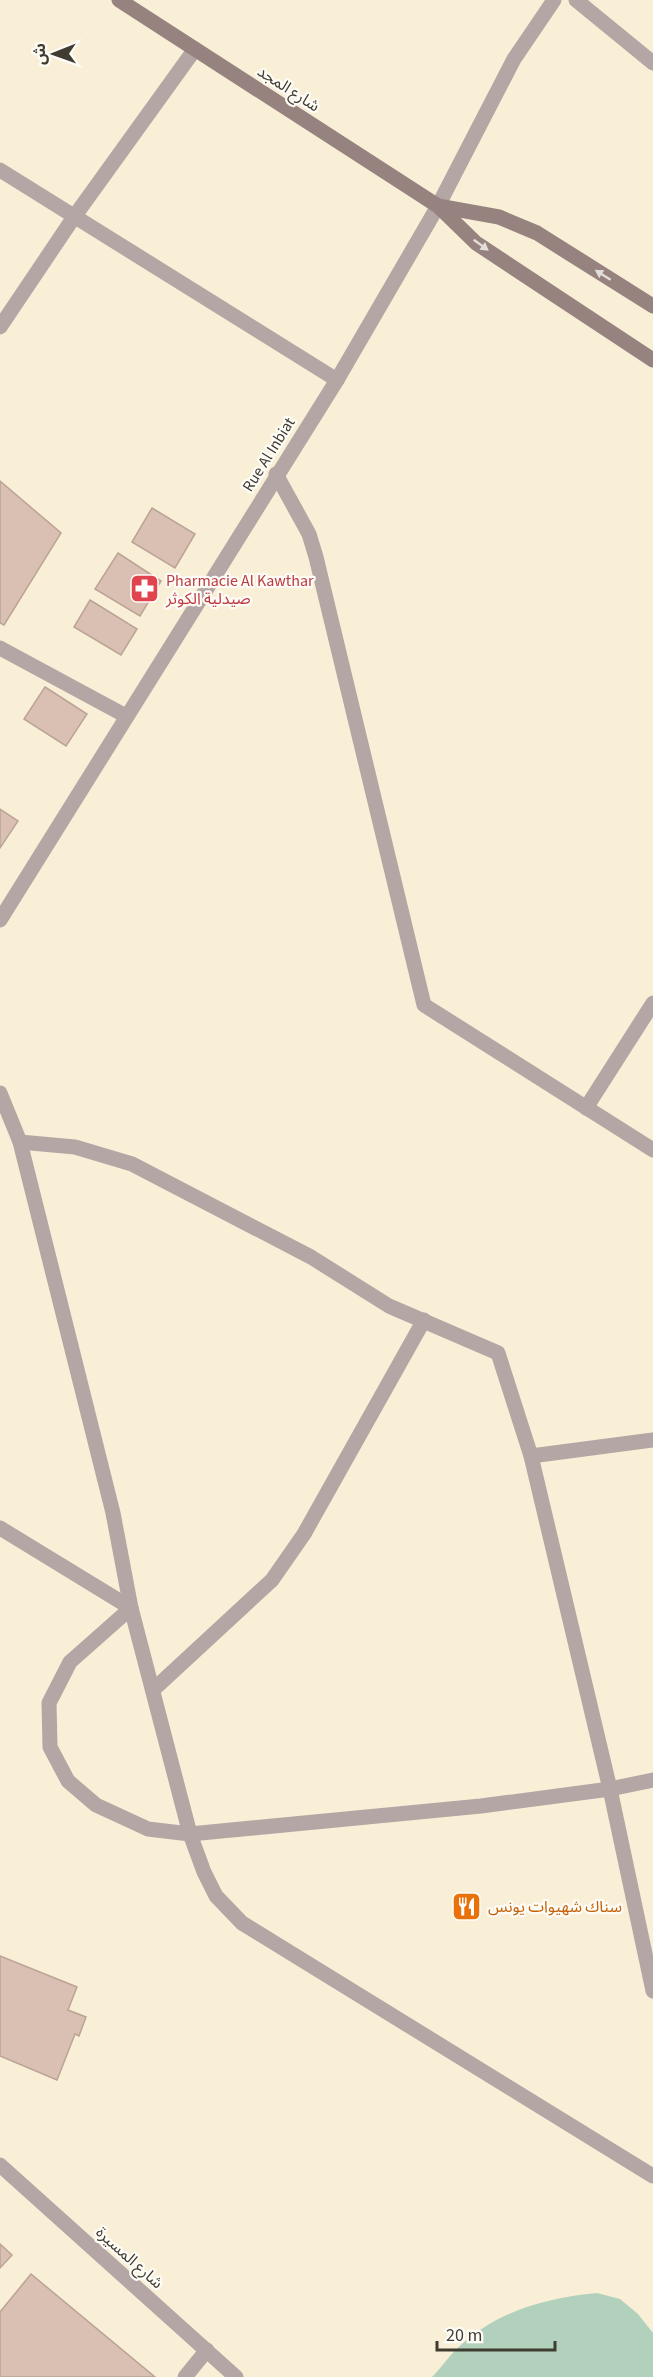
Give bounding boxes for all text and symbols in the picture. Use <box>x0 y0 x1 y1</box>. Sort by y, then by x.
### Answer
north arrow <box>24 24 84 84</box>
text: ش <box>29 43 51 65</box>
street label: شارع المجد <box>252 60 324 118</box>
one-way arrow <box>474 239 489 251</box>
one-way arrow <box>596 269 612 281</box>
street label: Rue Al Inbiat <box>237 413 301 496</box>
place label: Pharmacie Al Kawthar صيدلية الكوثر <box>165 570 314 610</box>
pharmacy icon: Pharmacie Al Kawthar صيدلية الكوثر <box>129 573 161 605</box>
restaurant icon: سناك شهيوات يونس <box>451 1890 483 1922</box>
place label: سناك شهيوات يونس <box>488 1896 622 1918</box>
street label: شارع المسيرة <box>90 2222 168 2295</box>
scale bar <box>437 2314 556 2352</box>
text: 20 m <box>446 2323 482 2348</box>

